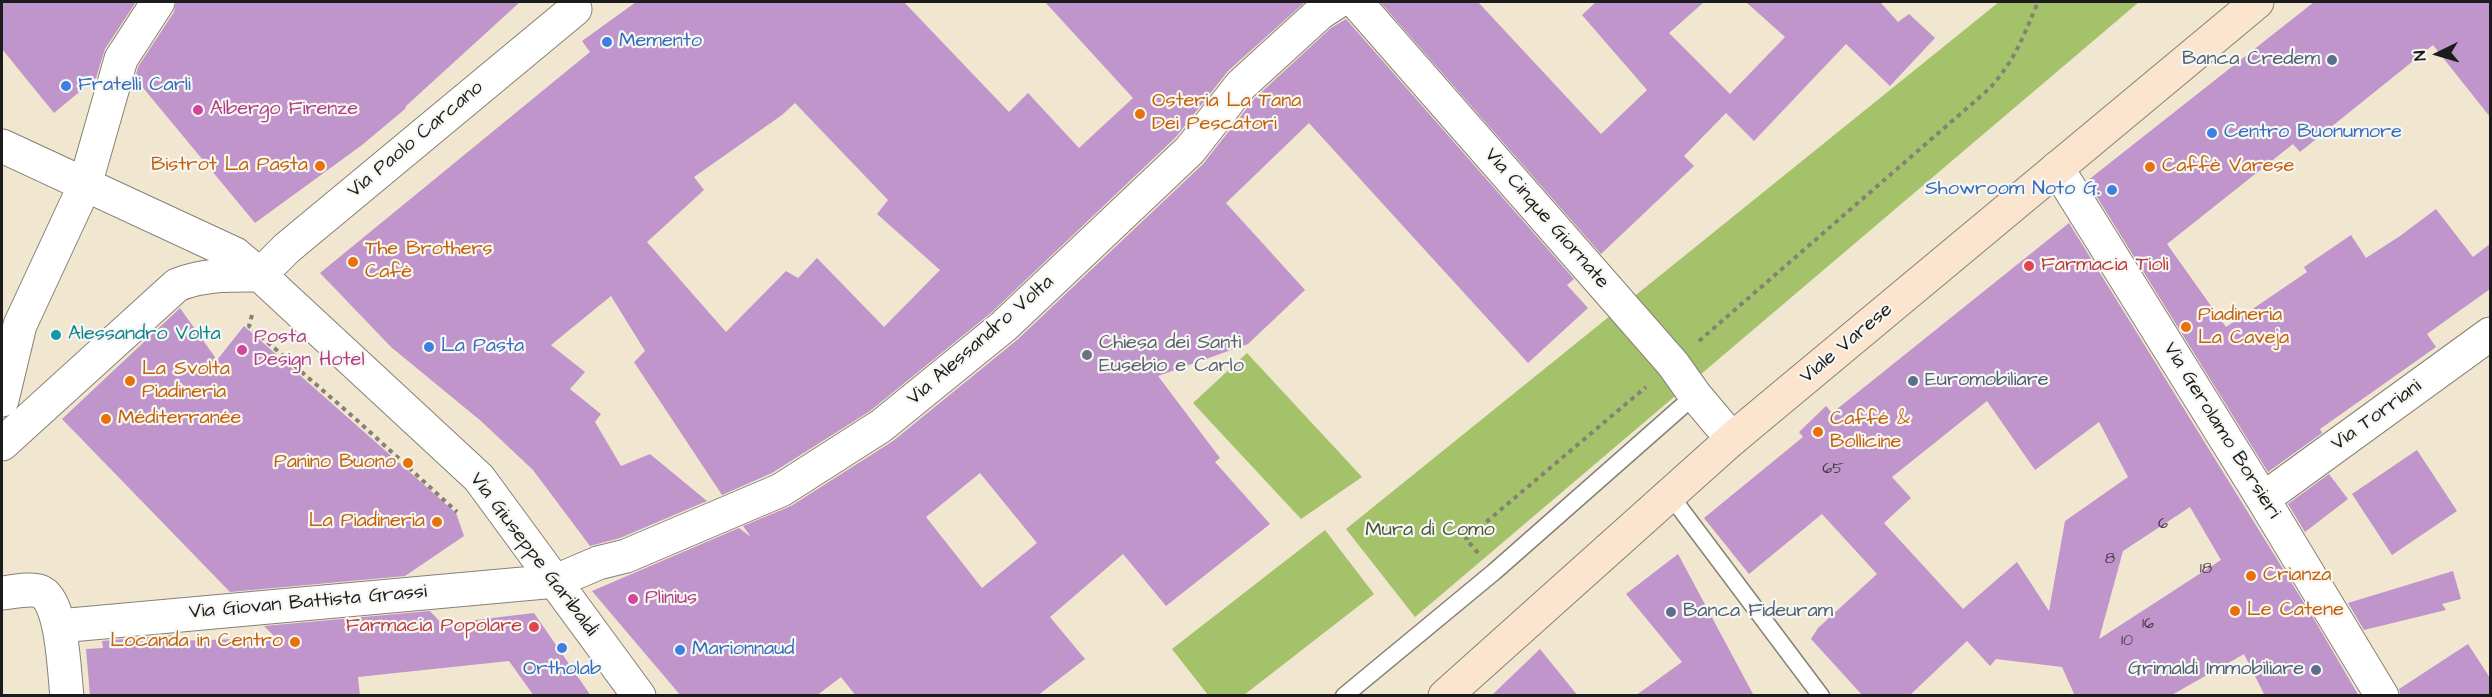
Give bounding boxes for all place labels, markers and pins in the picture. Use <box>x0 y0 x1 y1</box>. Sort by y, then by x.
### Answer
place label: Memento <box>619 30 702 54</box>
marker: Memento <box>600 35 614 49</box>
place label: Banca Credem <box>2182 48 2320 72</box>
marker: Banca Credem <box>2325 53 2339 67</box>
place label: Fratelli Carli <box>78 74 191 98</box>
marker: Fratelli Carli <box>59 79 73 93</box>
place label: Osteria La Tana Dei Pescatori <box>1152 90 1301 137</box>
place label: Albergo Firenze <box>210 98 358 122</box>
marker: Albergo Firenze <box>191 103 205 117</box>
marker: Osteria La Tana Dei Pescatori <box>1133 107 1147 121</box>
place label: Centro Buonumore <box>2224 121 2402 145</box>
marker: Centro Buonumore <box>2205 126 2219 140</box>
place label: Bistrot La Pasta <box>151 154 308 178</box>
place label: Caffè Varese <box>2162 155 2294 179</box>
marker: Bistrot La Pasta <box>313 159 327 173</box>
marker: Caffè Varese <box>2143 160 2157 174</box>
place label: Showroom Noto G. <box>1925 178 2100 202</box>
marker: Showroom Noto G. <box>2105 183 2119 197</box>
place label: The Brothers Cafè <box>365 238 493 285</box>
place label: Farmacia Tioli <box>2041 254 2169 278</box>
marker: The Brothers Cafè <box>346 255 360 269</box>
marker: Farmacia Tioli <box>2022 259 2036 273</box>
place label: Piadineria La Caveja <box>2198 304 2289 351</box>
marker: Piadineria La Caveja <box>2179 320 2193 334</box>
place label: Alessandro Volta <box>68 323 221 347</box>
place label: Posta Design Hotel <box>254 326 365 373</box>
marker: Alessandro Volta <box>49 328 63 342</box>
place label: Chiesa dei Santi Eusebio e Carlo <box>1099 332 1244 379</box>
place label: La Pasta <box>441 335 524 359</box>
marker: La Pasta <box>422 340 436 354</box>
marker: Posta Design Hotel <box>235 343 249 357</box>
marker: Chiesa dei Santi Eusebio e Carlo <box>1080 348 1094 362</box>
place label: La Svolta Piadineria <box>142 358 230 405</box>
place label: Euromobiliare <box>1925 369 2049 393</box>
marker: La Svolta Piadineria <box>123 374 137 388</box>
marker: Euromobiliare <box>1906 374 1920 388</box>
place label: Méditerranée <box>118 407 241 431</box>
place label: Caffé & Bollicine <box>1830 408 1910 455</box>
marker: Méditerranée <box>99 412 113 426</box>
marker: Caffé & Bollicine <box>1811 425 1825 439</box>
place label: Panino Buono <box>274 451 396 475</box>
marker: Panino Buono <box>401 456 415 470</box>
place label: La Piadineria <box>309 510 425 534</box>
marker: La Piadineria <box>430 515 444 529</box>
place label: Crìanza <box>2263 564 2331 588</box>
marker: Crìanza <box>2244 569 2258 583</box>
place label: Plinius <box>645 587 697 611</box>
marker: Plinius <box>626 592 640 606</box>
place label: Le Catene <box>2247 599 2344 623</box>
place label: Banca Fideuram <box>1683 600 1833 624</box>
marker: Le Catene <box>2228 604 2242 618</box>
marker: Banca Fideuram <box>1664 605 1678 619</box>
place label: Farmacia Popolare <box>346 615 522 639</box>
marker: Farmacia Popolare <box>527 620 541 634</box>
place label: Locanda in Centro <box>110 630 283 654</box>
marker: Locanda in Centro <box>288 635 302 649</box>
place label: Marionnaud <box>692 638 795 662</box>
marker: Ortholab <box>555 641 569 655</box>
marker: Marionnaud <box>673 643 687 657</box>
place label: Ortholab <box>523 658 601 682</box>
place label: Grimaldi Immobiliare <box>2128 658 2304 682</box>
marker: Grimaldi Immobiliare <box>2309 663 2323 677</box>

